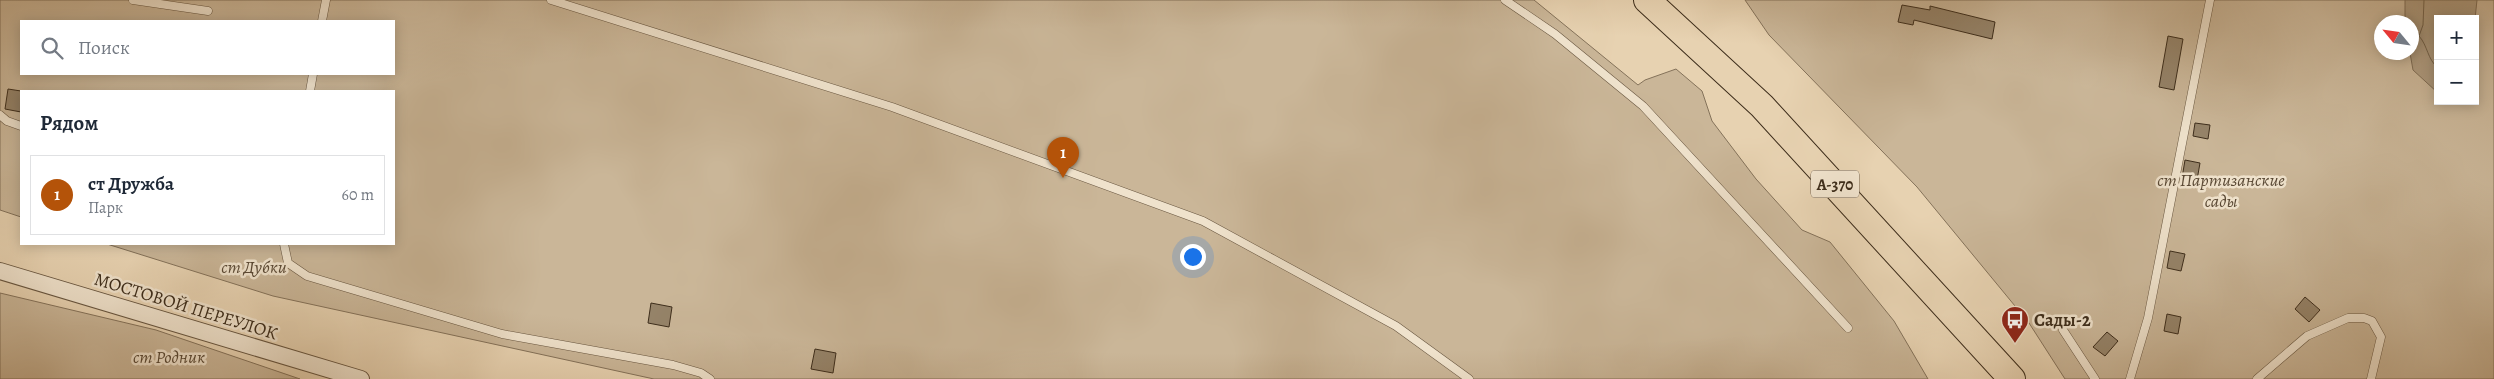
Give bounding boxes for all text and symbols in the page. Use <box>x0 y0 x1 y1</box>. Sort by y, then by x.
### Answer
north arrow <box>2374 15 2419 60</box>
map controls <box>2434 15 2479 105</box>
button: + <box>2434 15 2479 60</box>
search box <box>20 20 395 75</box>
icon: search <box>38 34 66 62</box>
text: Поиск <box>78 35 130 61</box>
button: − <box>2434 60 2479 105</box>
text: Рядом <box>40 109 98 137</box>
pin: 1 <box>1047 137 1079 178</box>
park label: ст Партизанские сады <box>2157 168 2285 213</box>
road number: А-370 <box>1811 170 1859 198</box>
text: ст Дружба <box>88 171 174 197</box>
text: 1 <box>54 184 60 206</box>
text: 60 m <box>342 184 374 206</box>
text: Парк <box>88 197 123 219</box>
your location <box>1180 244 1206 270</box>
park label: ст Дубки <box>221 255 287 279</box>
street label: МОСТОВОЙ ПЕРЕУЛОК <box>91 267 281 345</box>
bus stop icon: Сады-2 <box>2000 305 2030 344</box>
place label: Сады-2 <box>2034 308 2091 332</box>
park label: ст Родник <box>133 345 205 369</box>

